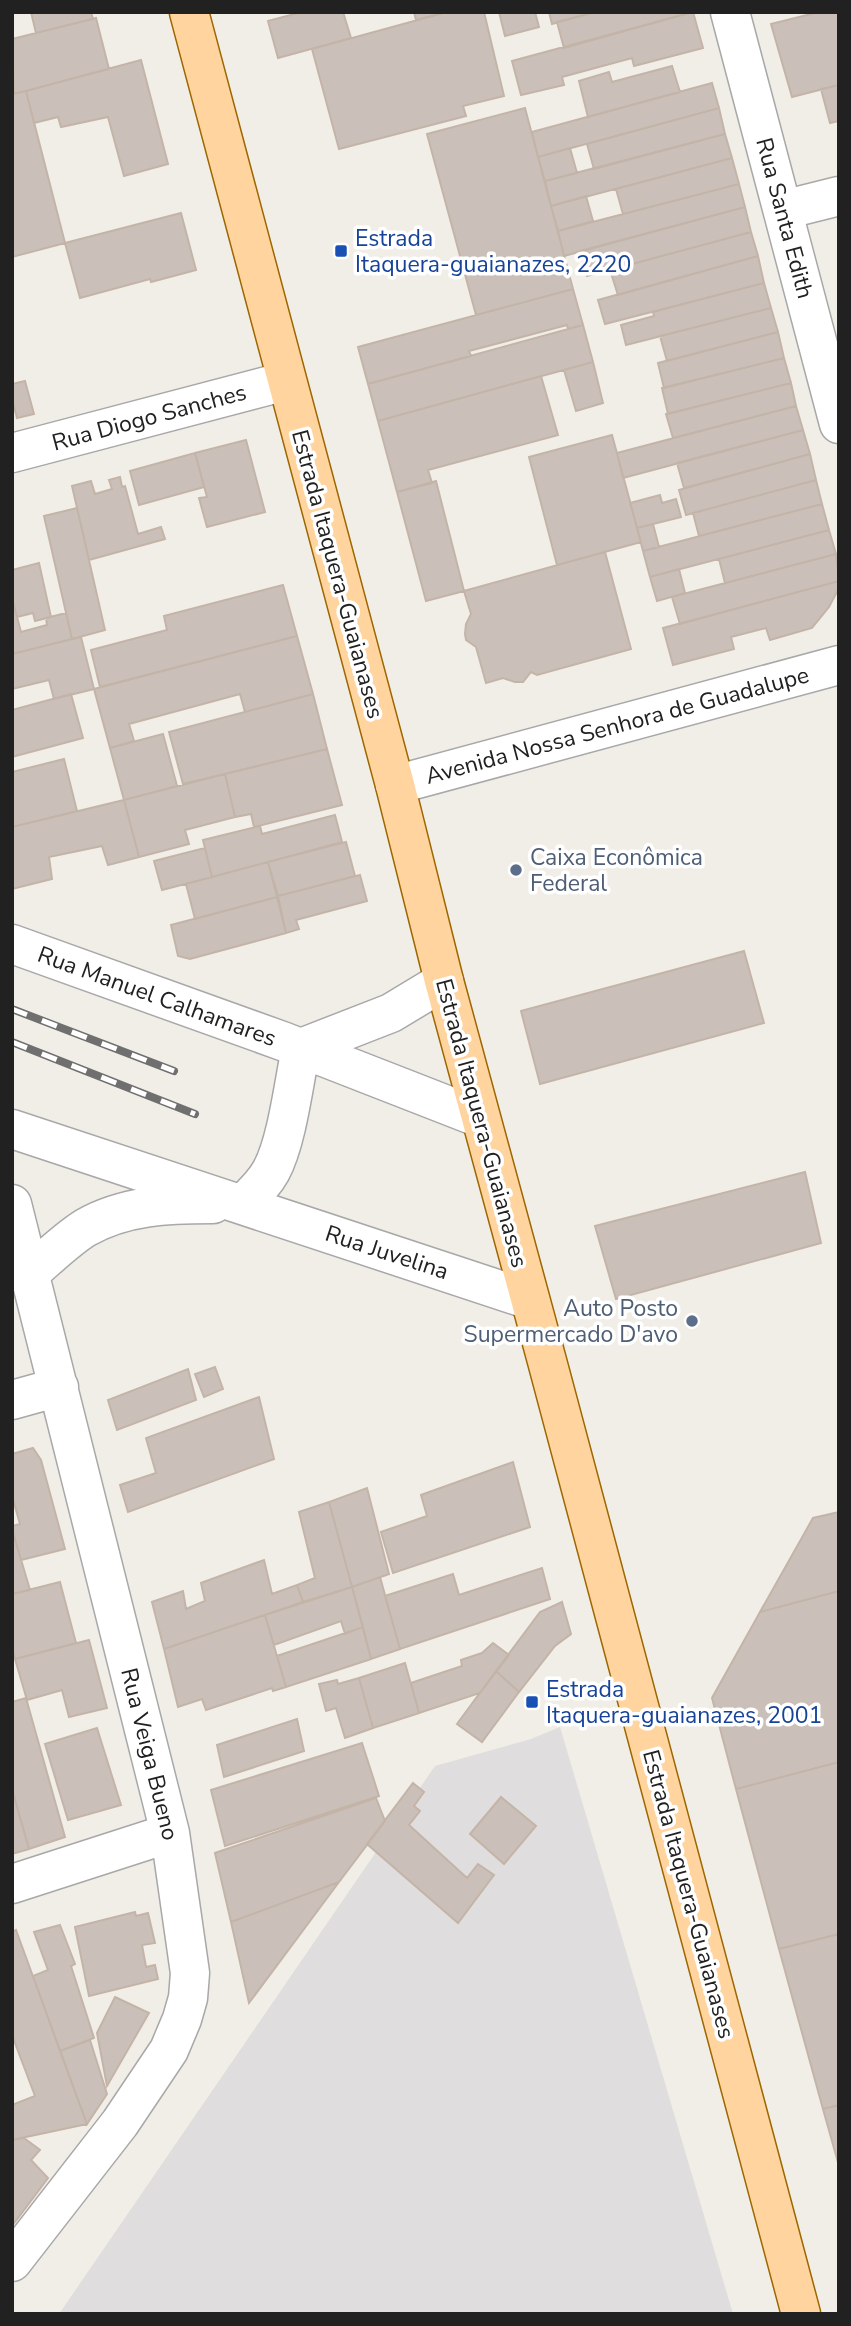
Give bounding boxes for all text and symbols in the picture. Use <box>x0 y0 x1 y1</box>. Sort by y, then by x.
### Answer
street label: Rua Santa Edith <box>748 134 821 302</box>
place label: Estrada Itaquera-guaianazes, 2220 <box>355 223 631 280</box>
marker: Estrada Itaquera-guaianazes, 2220 <box>333 243 349 259</box>
street label: Rua Diogo Sanches <box>48 377 250 458</box>
street label: Estrada Itaquera-Guaianases <box>284 426 391 722</box>
street label: Avenida Nossa Senhora de Guadalupe <box>422 659 812 792</box>
place label: Caixa Econômica Federal <box>530 842 703 899</box>
marker: Caixa Econômica Federal <box>508 862 524 878</box>
street label: Rua Manuel Calhamares <box>33 939 280 1054</box>
street label: Estrada Itaquera-Guaianases <box>428 975 535 1271</box>
street label: Rua Juvelina <box>321 1218 453 1287</box>
place label: Auto Posto Supermercado D'avo <box>464 1293 678 1350</box>
marker: Auto Posto Supermercado D'avo <box>684 1313 700 1329</box>
street label: Rua Veiga Bueno <box>113 1665 186 1844</box>
place label: Estrada Itaquera-guaianazes, 2001 <box>546 1674 822 1731</box>
marker: Estrada Itaquera-guaianazes, 2001 <box>524 1694 540 1710</box>
street label: Estrada Itaquera-Guaianases <box>635 1746 742 2042</box>

